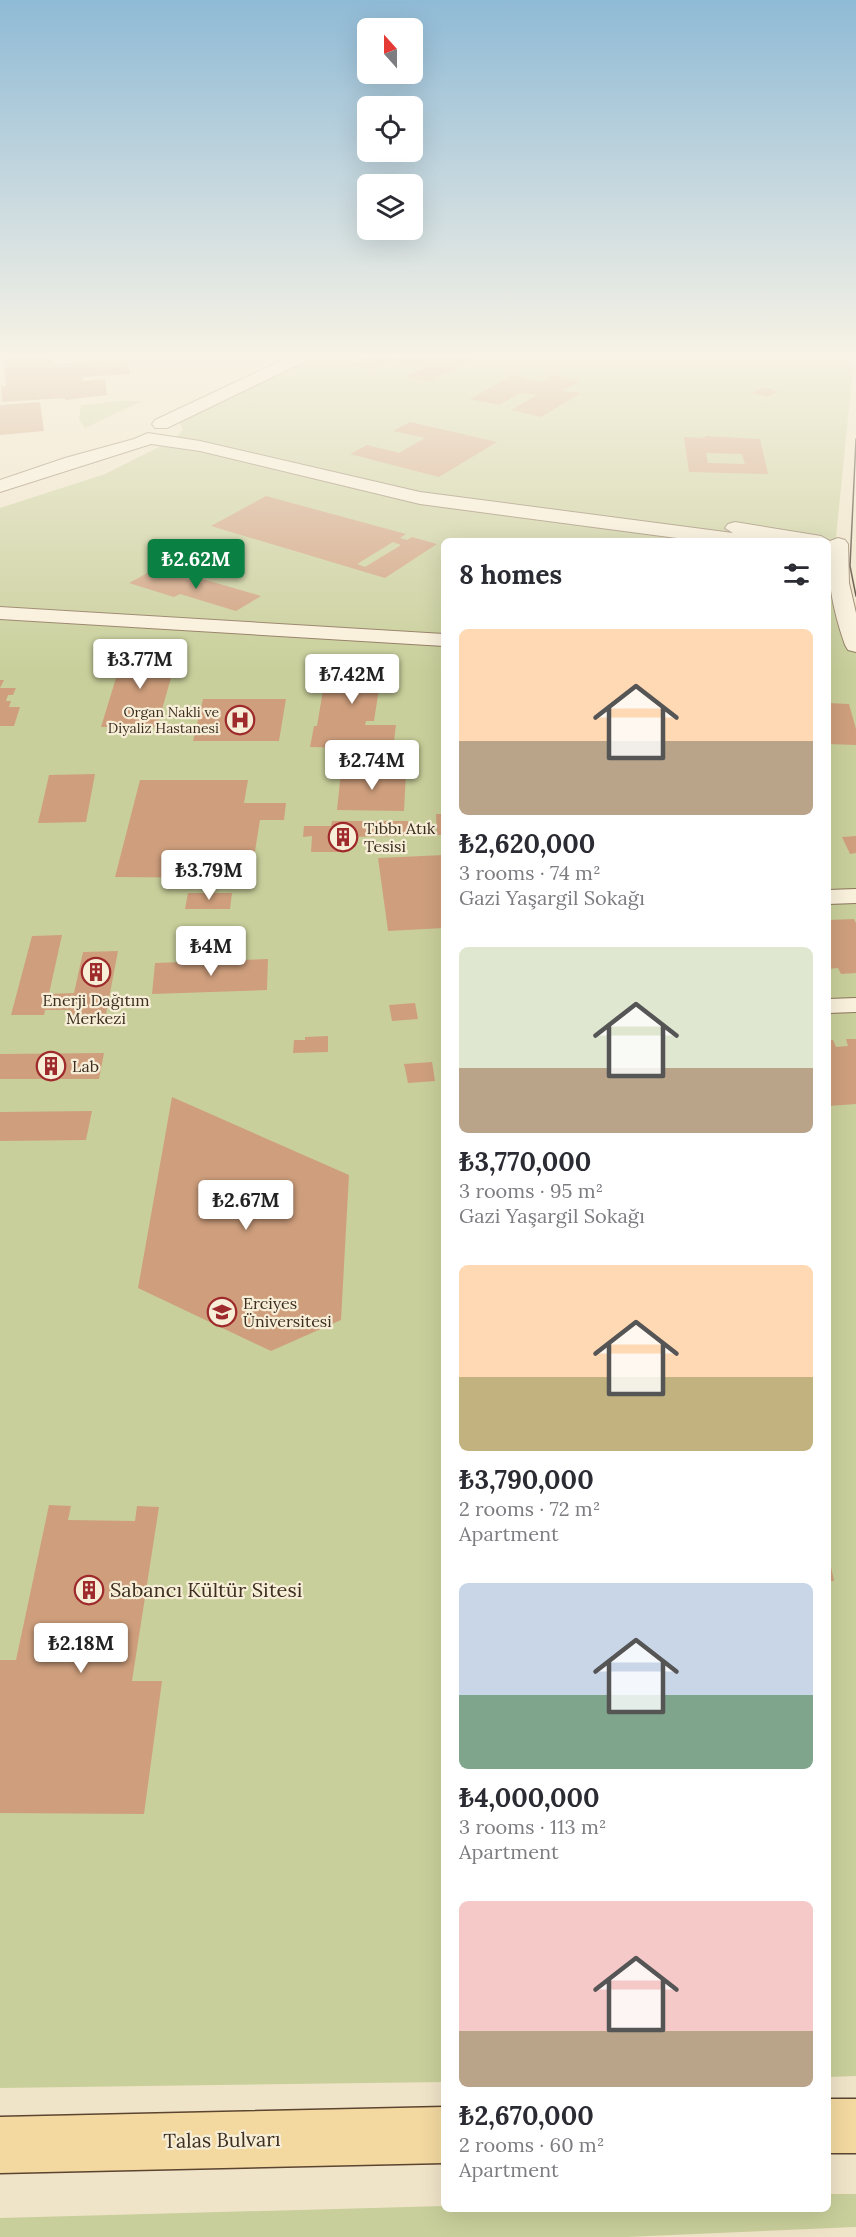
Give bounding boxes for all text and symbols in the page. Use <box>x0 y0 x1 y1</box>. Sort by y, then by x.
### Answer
north arrow <box>357 18 423 84</box>
map controls <box>357 18 423 240</box>
button: locate <box>357 96 423 162</box>
button: layers <box>357 174 423 240</box>
pin: ₺2.62M <box>147 539 245 590</box>
text: ₺2.62M <box>162 546 230 571</box>
text: 8 homes <box>459 558 562 591</box>
icon: filters <box>780 558 813 591</box>
pin: ₺3.77M <box>91 639 189 690</box>
text: ₺3.77M <box>107 646 173 671</box>
pin: ₺7.42M <box>303 654 401 705</box>
text: ₺7.42M <box>319 661 385 686</box>
icon: home <box>582 668 690 776</box>
place label: Organ Nakli ve Diyaliz Hastanesi <box>108 703 219 737</box>
hospital icon: Organ Nakli ve Diyaliz Hastanesi <box>224 704 256 736</box>
pin: ₺2.74M <box>323 740 421 791</box>
text: ₺2.74M <box>339 747 405 772</box>
place label: Tıbbı Atık Tesisi <box>364 818 436 856</box>
building icon: Tıbbı Atık Tesisi <box>327 821 359 853</box>
text: ₺2,620,000 <box>459 827 595 860</box>
pin: ₺3.79M <box>160 850 258 901</box>
text: ₺3.79M <box>175 857 243 882</box>
text: 3 rooms · 74 m² <box>459 860 601 885</box>
text: Gazi Yaşargil Sokağı <box>459 885 645 910</box>
pin: ₺4M <box>182 926 240 977</box>
text: ₺4M <box>190 933 232 958</box>
building icon: Enerji Dağıtım Merkezi <box>80 956 112 988</box>
icon: home <box>582 986 690 1094</box>
place label: Enerji Dağıtım Merkezi <box>42 990 150 1028</box>
building icon: Lab <box>35 1050 67 1082</box>
place label: Lab <box>72 1056 99 1076</box>
text: ₺3,770,000 <box>459 1145 591 1178</box>
text: 3 rooms · 95 m² <box>459 1178 603 1203</box>
pin: ₺2.67M <box>197 1180 295 1231</box>
text: ₺2.67M <box>212 1187 280 1212</box>
text: Gazi Yaşargil Sokağı <box>459 1203 645 1228</box>
place label: Erciyes Üniversitesi <box>243 1293 332 1331</box>
school or university icon: Erciyes Üniversitesi <box>206 1296 238 1328</box>
icon: home <box>582 1304 690 1412</box>
text: ₺3,790,000 <box>459 1463 594 1496</box>
text: 2 rooms · 72 m² <box>459 1496 600 1521</box>
text: Apartment <box>459 1521 559 1546</box>
building icon: Sabancı Kültür Sitesi <box>73 1574 105 1606</box>
place label: Sabancı Kültür Sitesi <box>110 1577 302 1602</box>
icon: home <box>582 1622 690 1730</box>
pin: ₺2.18M <box>32 1623 130 1674</box>
text: ₺2.18M <box>48 1630 114 1655</box>
text: ₺4,000,000 <box>459 1781 600 1814</box>
text: 3 rooms · 113 m² <box>459 1814 607 1839</box>
text: Apartment <box>459 1839 559 1864</box>
icon: home <box>582 1940 690 2048</box>
text: ₺2,670,000 <box>459 2099 594 2132</box>
street label: Talas Bulvarı <box>163 2126 281 2153</box>
text: 2 rooms · 60 m² <box>459 2132 604 2157</box>
text: Apartment <box>459 2157 559 2182</box>

